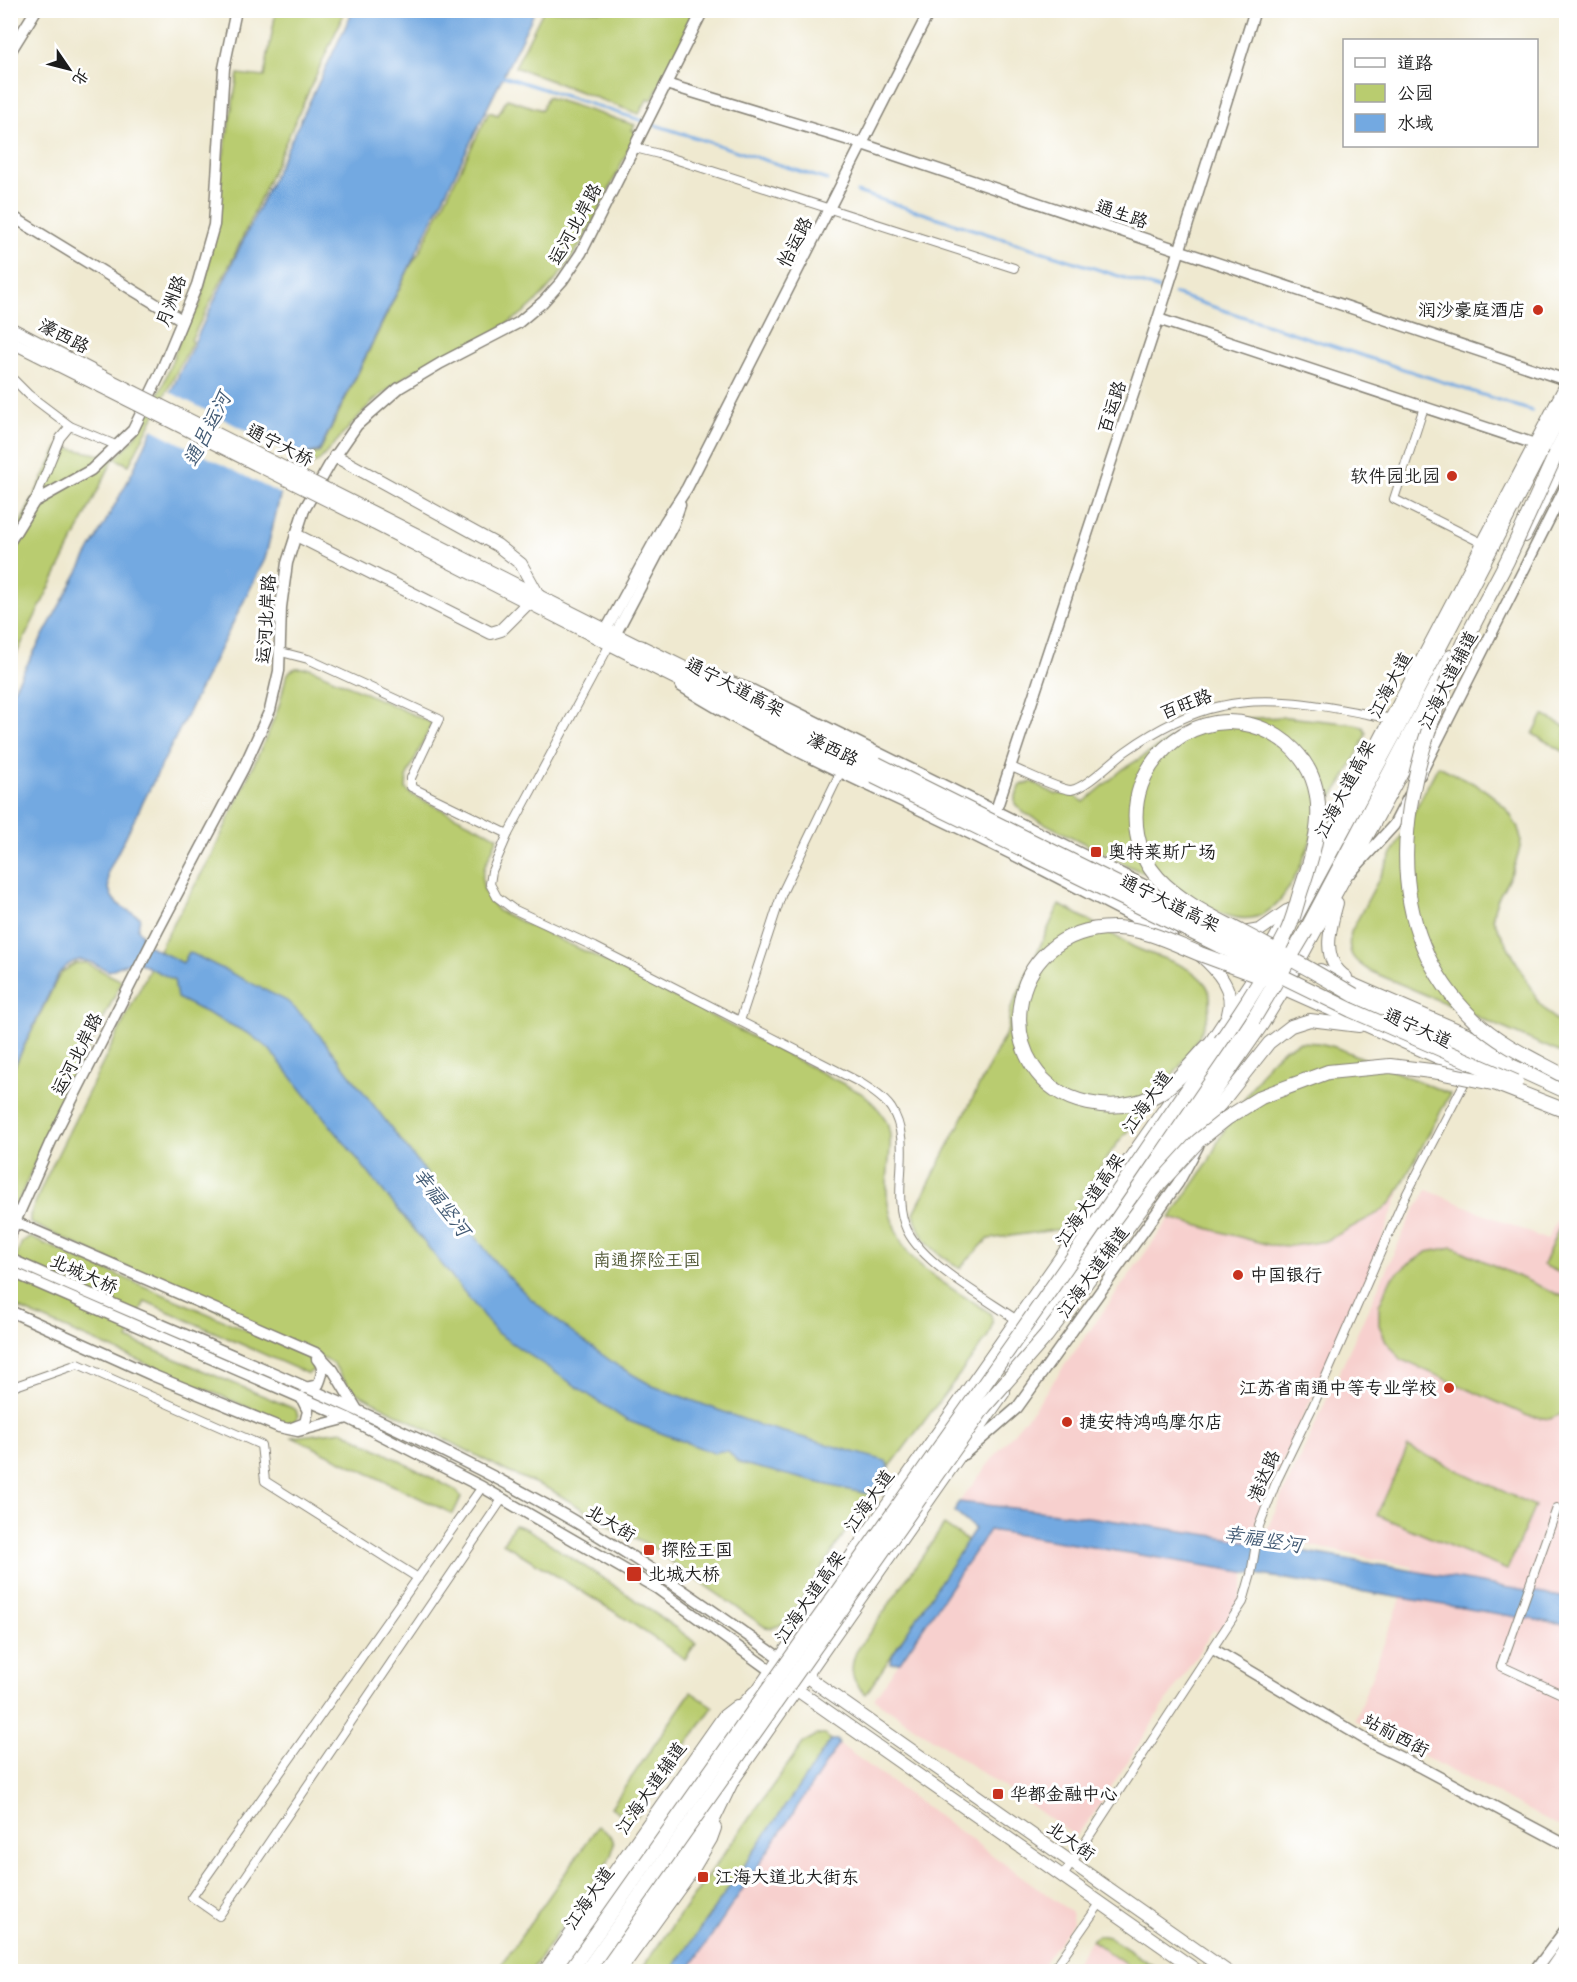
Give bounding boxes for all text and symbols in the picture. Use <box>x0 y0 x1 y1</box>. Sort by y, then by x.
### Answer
north arrow <box>39 39 99 99</box>
legend <box>1343 39 1538 147</box>
text: 道路 <box>1397 51 1433 75</box>
text: 北 <box>68 65 94 90</box>
text: 公园 <box>1397 81 1433 105</box>
text: 水域 <box>1397 111 1433 135</box>
street label: 运河北岸路 <box>543 179 607 269</box>
street label: 通生路 <box>1093 194 1151 234</box>
street label: 怡运路 <box>772 212 818 272</box>
street label: 月洲路 <box>150 271 192 331</box>
place label: 润沙豪庭酒店 <box>1418 298 1526 322</box>
marker: 润沙豪庭酒店 <box>1531 303 1545 317</box>
street label: 濠西路 <box>34 313 94 359</box>
street label: 百运路 <box>1092 378 1132 436</box>
water label: 通吕运河 <box>177 385 238 471</box>
street label: 通宁大桥 <box>242 418 318 472</box>
place label: 软件园北园 <box>1350 464 1440 488</box>
marker: 软件园北园 <box>1445 469 1459 483</box>
street label: 运河北岸路 <box>251 573 281 665</box>
street label: 江海大道辅道 <box>1413 626 1483 734</box>
street label: 江海大道 <box>1363 648 1417 722</box>
street label: 通宁大道高架 <box>681 652 789 722</box>
street label: 百旺路 <box>1156 683 1216 725</box>
street label: 濠西路 <box>803 726 863 772</box>
street label: 江海大道高架 <box>1309 736 1381 842</box>
place label: 奥特莱斯广场 <box>1108 840 1216 864</box>
marker: 奥特莱斯广场 <box>1089 845 1103 859</box>
street label: 通宁大道高架 <box>1116 869 1224 937</box>
street label: 通宁大道 <box>1380 1002 1456 1054</box>
street label: 运河北岸路 <box>46 1008 108 1100</box>
street label: 江海大道 <box>1117 1066 1177 1138</box>
street label: 江海大道高架 <box>1050 1149 1130 1251</box>
water label: 幸福竖河 <box>408 1162 478 1244</box>
street label: 江海大道辅道 <box>1052 1221 1134 1323</box>
street label: 北城大桥 <box>46 1248 122 1300</box>
park label: 南通探险王国 <box>593 1248 701 1272</box>
place label: 中国银行 <box>1250 1263 1322 1287</box>
marker: 中国银行 <box>1231 1268 1245 1282</box>
place label: 江苏省南通中等专业学校 <box>1239 1376 1437 1400</box>
marker: 江苏省南通中等专业学校 <box>1442 1381 1456 1395</box>
place label: 捷安特鸿鸣摩尔店 <box>1079 1410 1223 1434</box>
marker: 捷安特鸿鸣摩尔店 <box>1060 1415 1074 1429</box>
street label: 港达路 <box>1242 1446 1286 1506</box>
street label: 江海大道 <box>839 1465 899 1537</box>
street label: 北大街 <box>582 1499 640 1547</box>
water label: 幸福竖河 <box>1221 1520 1308 1559</box>
place label: 探险王国 <box>661 1538 733 1562</box>
marker: 探险王国 <box>642 1543 656 1557</box>
street label: 江海大道高架 <box>769 1546 851 1648</box>
place label: 北城大桥 <box>648 1562 720 1586</box>
marker: 北城大桥 <box>625 1565 643 1583</box>
street label: 站前西街 <box>1359 1708 1433 1762</box>
street label: 江海大道辅道 <box>610 1737 692 1839</box>
place label: 华都金融中心 <box>1010 1782 1118 1806</box>
marker: 华都金融中心 <box>991 1787 1005 1801</box>
street label: 北大街 <box>1042 1816 1100 1866</box>
street label: 江海大道 <box>559 1862 619 1934</box>
place label: 江海大道北大街东 <box>715 1865 859 1889</box>
marker: 江海大道北大街东 <box>696 1870 710 1884</box>

